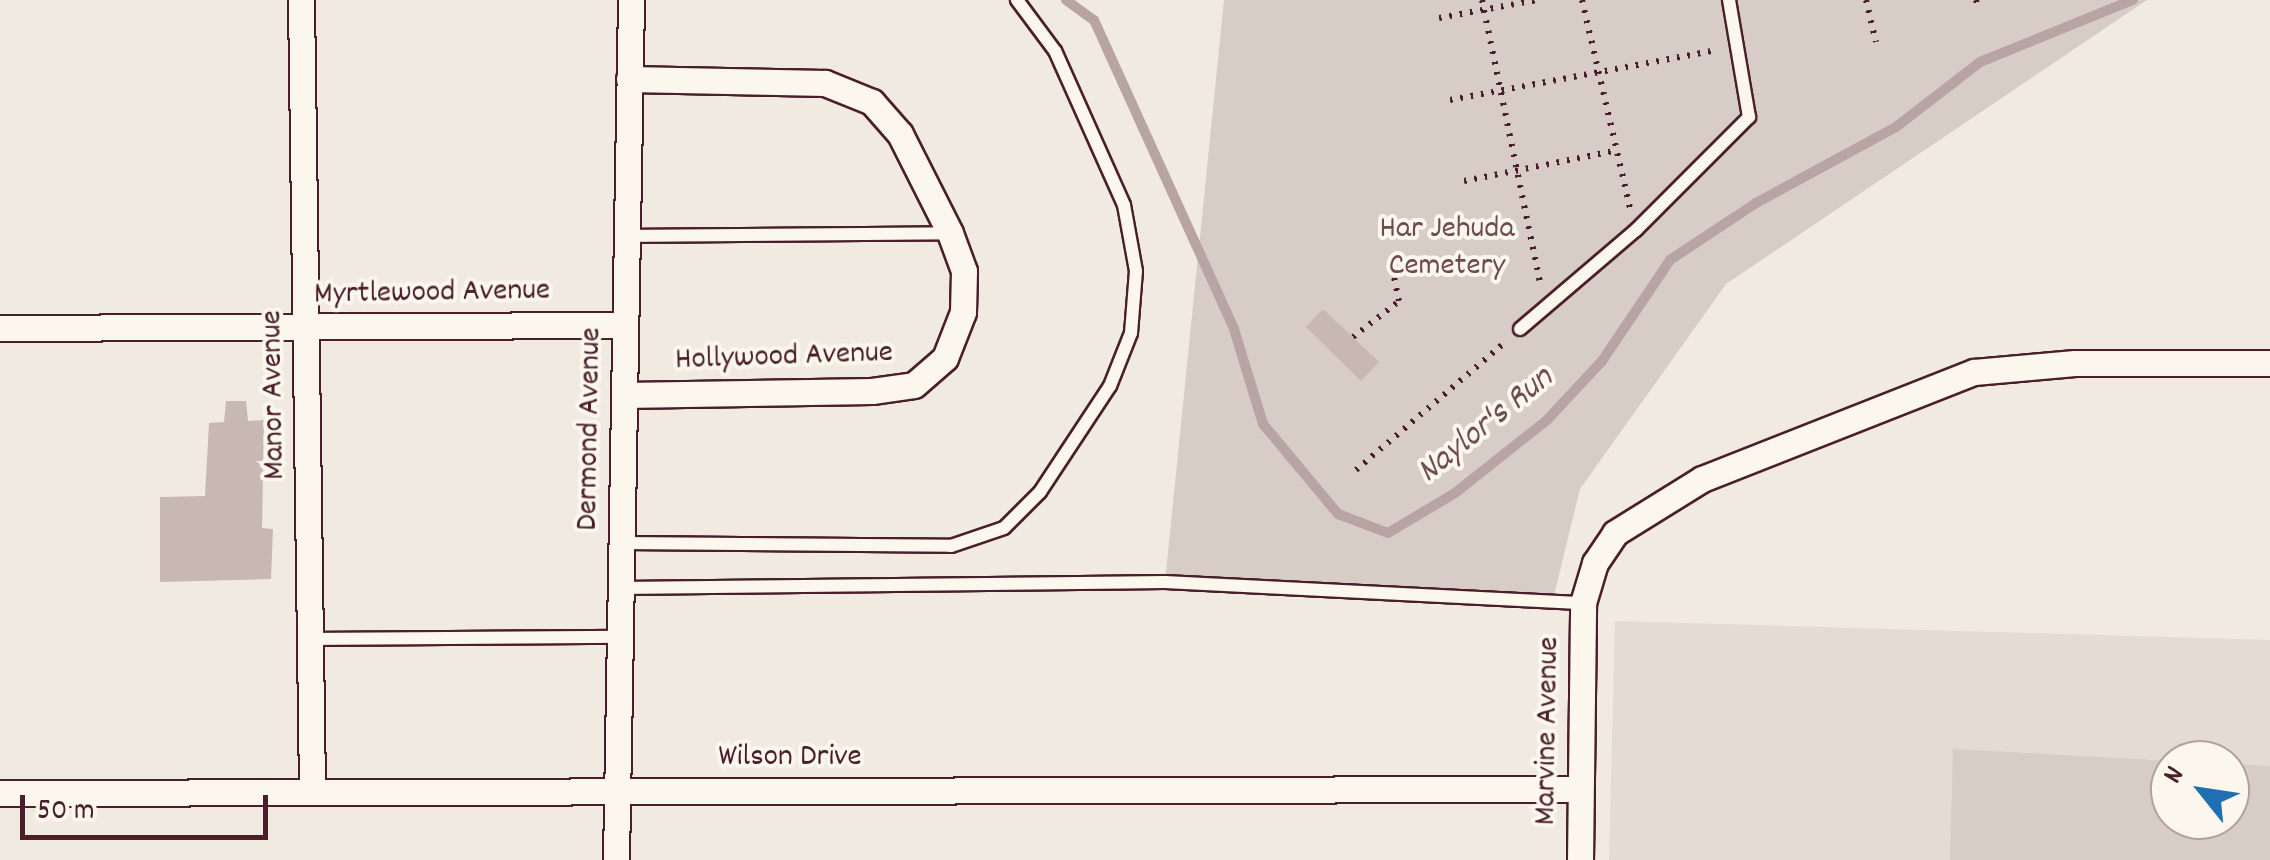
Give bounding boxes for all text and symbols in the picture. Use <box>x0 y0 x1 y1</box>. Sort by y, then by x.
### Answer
park label: Har Jehuda Cemetery <box>1380 212 1514 287</box>
street label: Myrtlewood Avenue <box>314 273 550 315</box>
street label: Manor Avenue <box>254 310 296 480</box>
street label: Dermond Avenue <box>570 327 612 531</box>
street label: Hollywood Avenue <box>675 335 893 381</box>
water label: Naylor's Run <box>1410 358 1562 494</box>
street label: Marvine Avenue <box>1528 636 1570 826</box>
street label: Wilson Drive <box>718 739 862 777</box>
north arrow <box>2150 740 2250 840</box>
text: N <box>2155 760 2197 792</box>
scale bar <box>25 775 272 837</box>
text: 50 m <box>37 791 95 834</box>

